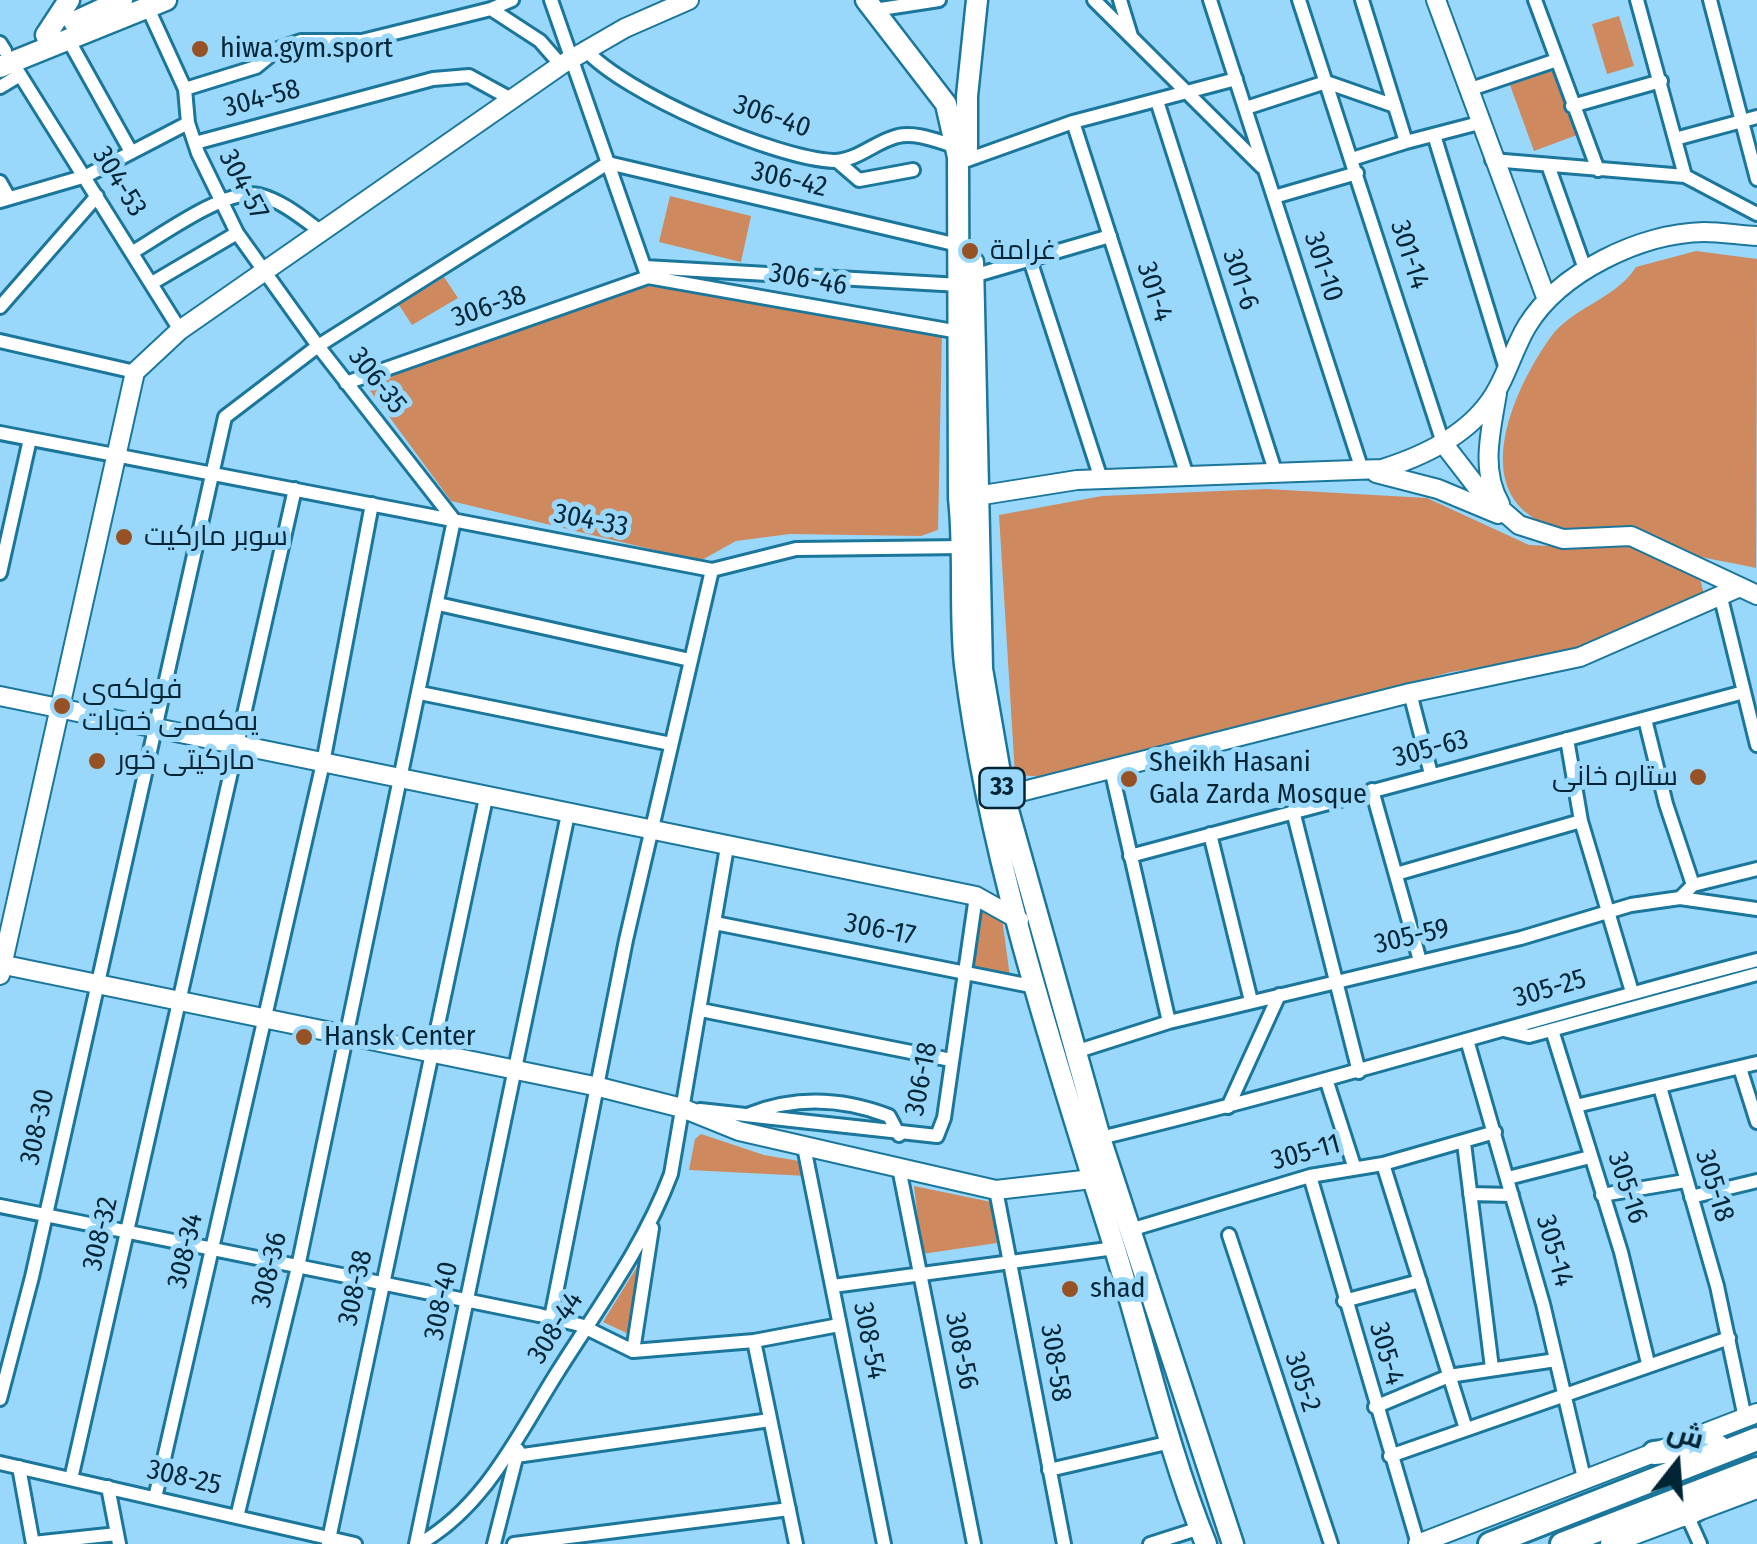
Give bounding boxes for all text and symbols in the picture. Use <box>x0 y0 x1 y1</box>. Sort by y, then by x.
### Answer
place label: hiwa.gym.sport <box>220 32 393 66</box>
marker: hiwa.gym.sport <box>189 38 211 60</box>
street label: 304-58 <box>220 73 304 125</box>
street label: 306-40 <box>729 88 815 146</box>
street label: 304-53 <box>85 141 153 223</box>
street label: 304-57 <box>211 144 275 226</box>
street label: 306-42 <box>748 155 830 205</box>
street label: 301-14 <box>1382 216 1436 294</box>
street label: 301-10 <box>1296 228 1350 306</box>
place label: غرامة <box>990 234 1057 268</box>
marker: غرامة <box>959 240 981 262</box>
street label: 301-6 <box>1214 245 1266 315</box>
street label: 306-46 <box>766 257 850 303</box>
street label: 301-4 <box>1129 258 1179 326</box>
street label: 306-38 <box>447 279 531 335</box>
street label: 306-35 <box>341 341 413 421</box>
street label: 304-33 <box>551 497 631 545</box>
place label: سوبر مارکیت <box>144 520 288 554</box>
marker: سوبر مارکیت <box>113 526 135 548</box>
place label: فولکه‌ی یه‌که‌می خه‌بات <box>82 673 258 739</box>
marker: فولکه‌ی یه‌که‌می خه‌بات <box>51 695 73 717</box>
street label: 305-63 <box>1390 723 1472 775</box>
place label: مارکیتی خور <box>117 744 255 778</box>
place label: Sheikh Hasani Gala Zarda Mosque <box>1149 746 1367 812</box>
marker: مارکیتی خور <box>86 750 108 772</box>
place label: ستاره خانی <box>1552 760 1678 794</box>
marker: ستاره خانی <box>1687 766 1709 788</box>
road number: 33 <box>980 768 1024 808</box>
marker: Sheikh Hasani Gala Zarda Mosque <box>1118 768 1140 790</box>
street label: 306-17 <box>842 907 918 953</box>
street label: 305-59 <box>1371 912 1453 962</box>
street label: 305-25 <box>1510 963 1590 1015</box>
place label: Hansk Center <box>324 1020 476 1054</box>
marker: Hansk Center <box>293 1026 315 1048</box>
street label: 306-18 <box>898 1039 946 1119</box>
street label: 308-30 <box>14 1086 62 1168</box>
street label: 305-11 <box>1268 1128 1344 1178</box>
street label: 305-18 <box>1687 1146 1741 1226</box>
street label: 305-16 <box>1600 1148 1654 1228</box>
street label: 308-32 <box>76 1194 126 1274</box>
street label: 308-34 <box>161 1210 211 1292</box>
street label: 305-14 <box>1528 1211 1580 1291</box>
street label: 308-36 <box>245 1229 295 1311</box>
street label: 308-38 <box>332 1247 380 1329</box>
street label: 308-40 <box>418 1259 466 1343</box>
place label: shad <box>1090 1272 1145 1306</box>
marker: shad <box>1059 1278 1081 1300</box>
street label: 308-44 <box>521 1286 591 1370</box>
street label: 308-54 <box>845 1300 893 1382</box>
street label: 308-56 <box>937 1310 985 1392</box>
street label: 305-4 <box>1361 1319 1411 1389</box>
street label: 308-58 <box>1032 1322 1078 1404</box>
street label: 305-2 <box>1277 1348 1327 1416</box>
north arrow <box>1627 1414 1727 1514</box>
text: ش <box>1664 1414 1708 1456</box>
street label: 308-25 <box>144 1453 224 1503</box>

